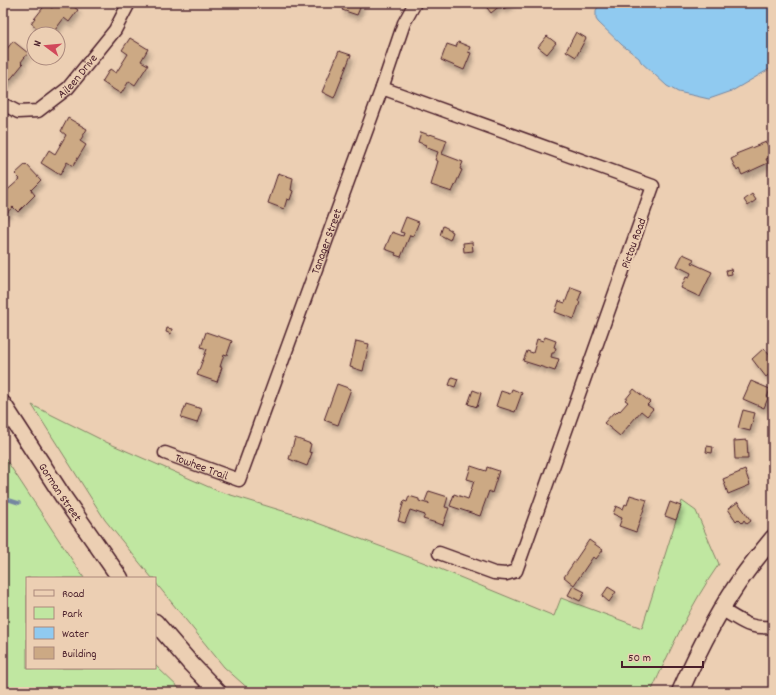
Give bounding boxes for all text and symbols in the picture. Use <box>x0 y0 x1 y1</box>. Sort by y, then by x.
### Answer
north arrow <box>26 26 66 66</box>
text: N <box>30 38 47 49</box>
street label: Aileen Drive <box>54 51 102 103</box>
street label: Tanager Street <box>308 206 347 277</box>
street label: Pictou Road <box>617 216 651 271</box>
street label: Towhee Trail <box>172 450 230 485</box>
street label: Gorman Street <box>33 460 85 526</box>
legend <box>26 577 156 669</box>
text: Road <box>62 586 84 603</box>
text: Park <box>62 606 83 623</box>
text: Water <box>62 626 89 643</box>
scale bar <box>622 643 703 669</box>
text: Building <box>62 646 97 663</box>
text: 50 m <box>628 650 651 667</box>

